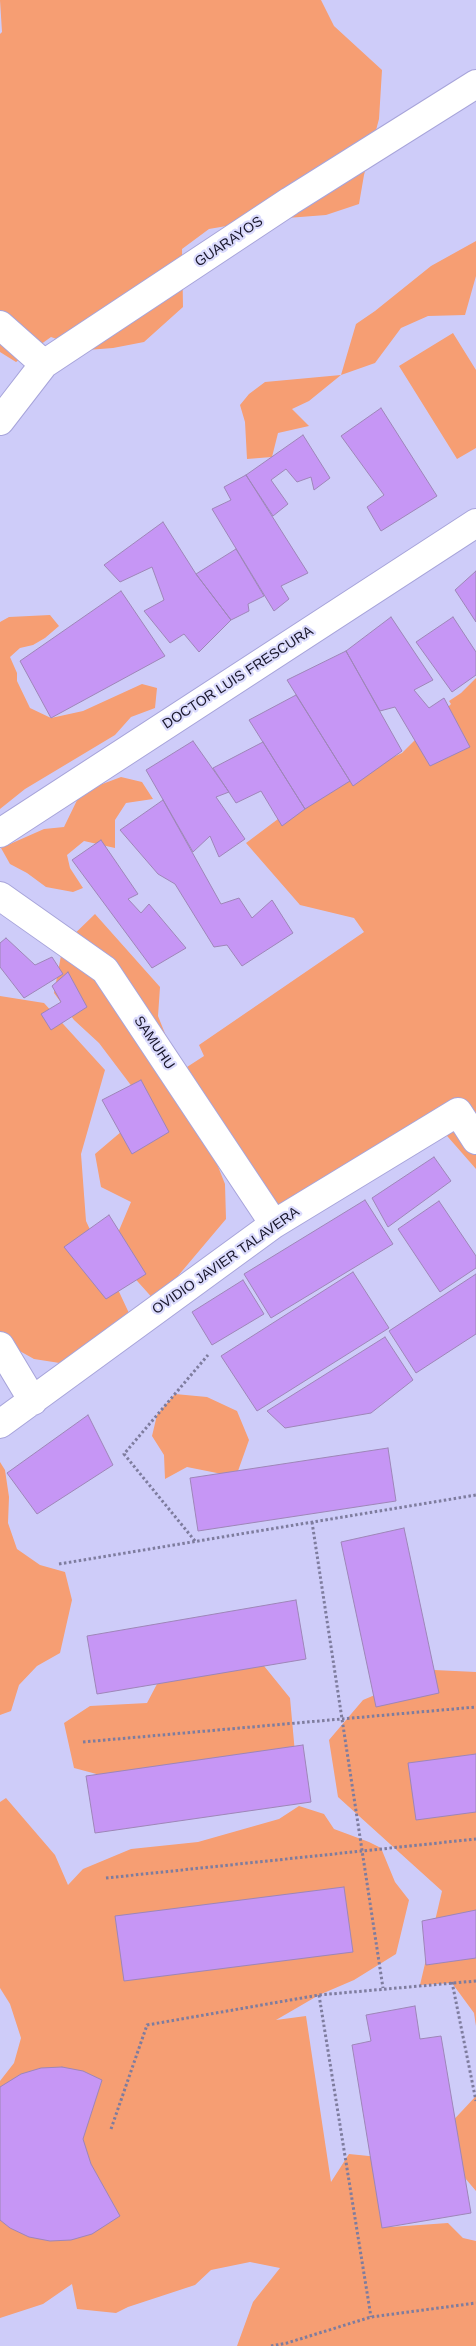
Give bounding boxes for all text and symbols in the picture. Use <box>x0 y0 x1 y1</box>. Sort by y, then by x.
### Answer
street label: GUARAYOS <box>192 213 266 271</box>
street label: DOCTOR LUIS FRESCURA <box>159 623 317 733</box>
street label: SAMUHU <box>130 1013 178 1073</box>
street label: OVIDIO JAVIER TALAVERA <box>149 1204 303 1318</box>

